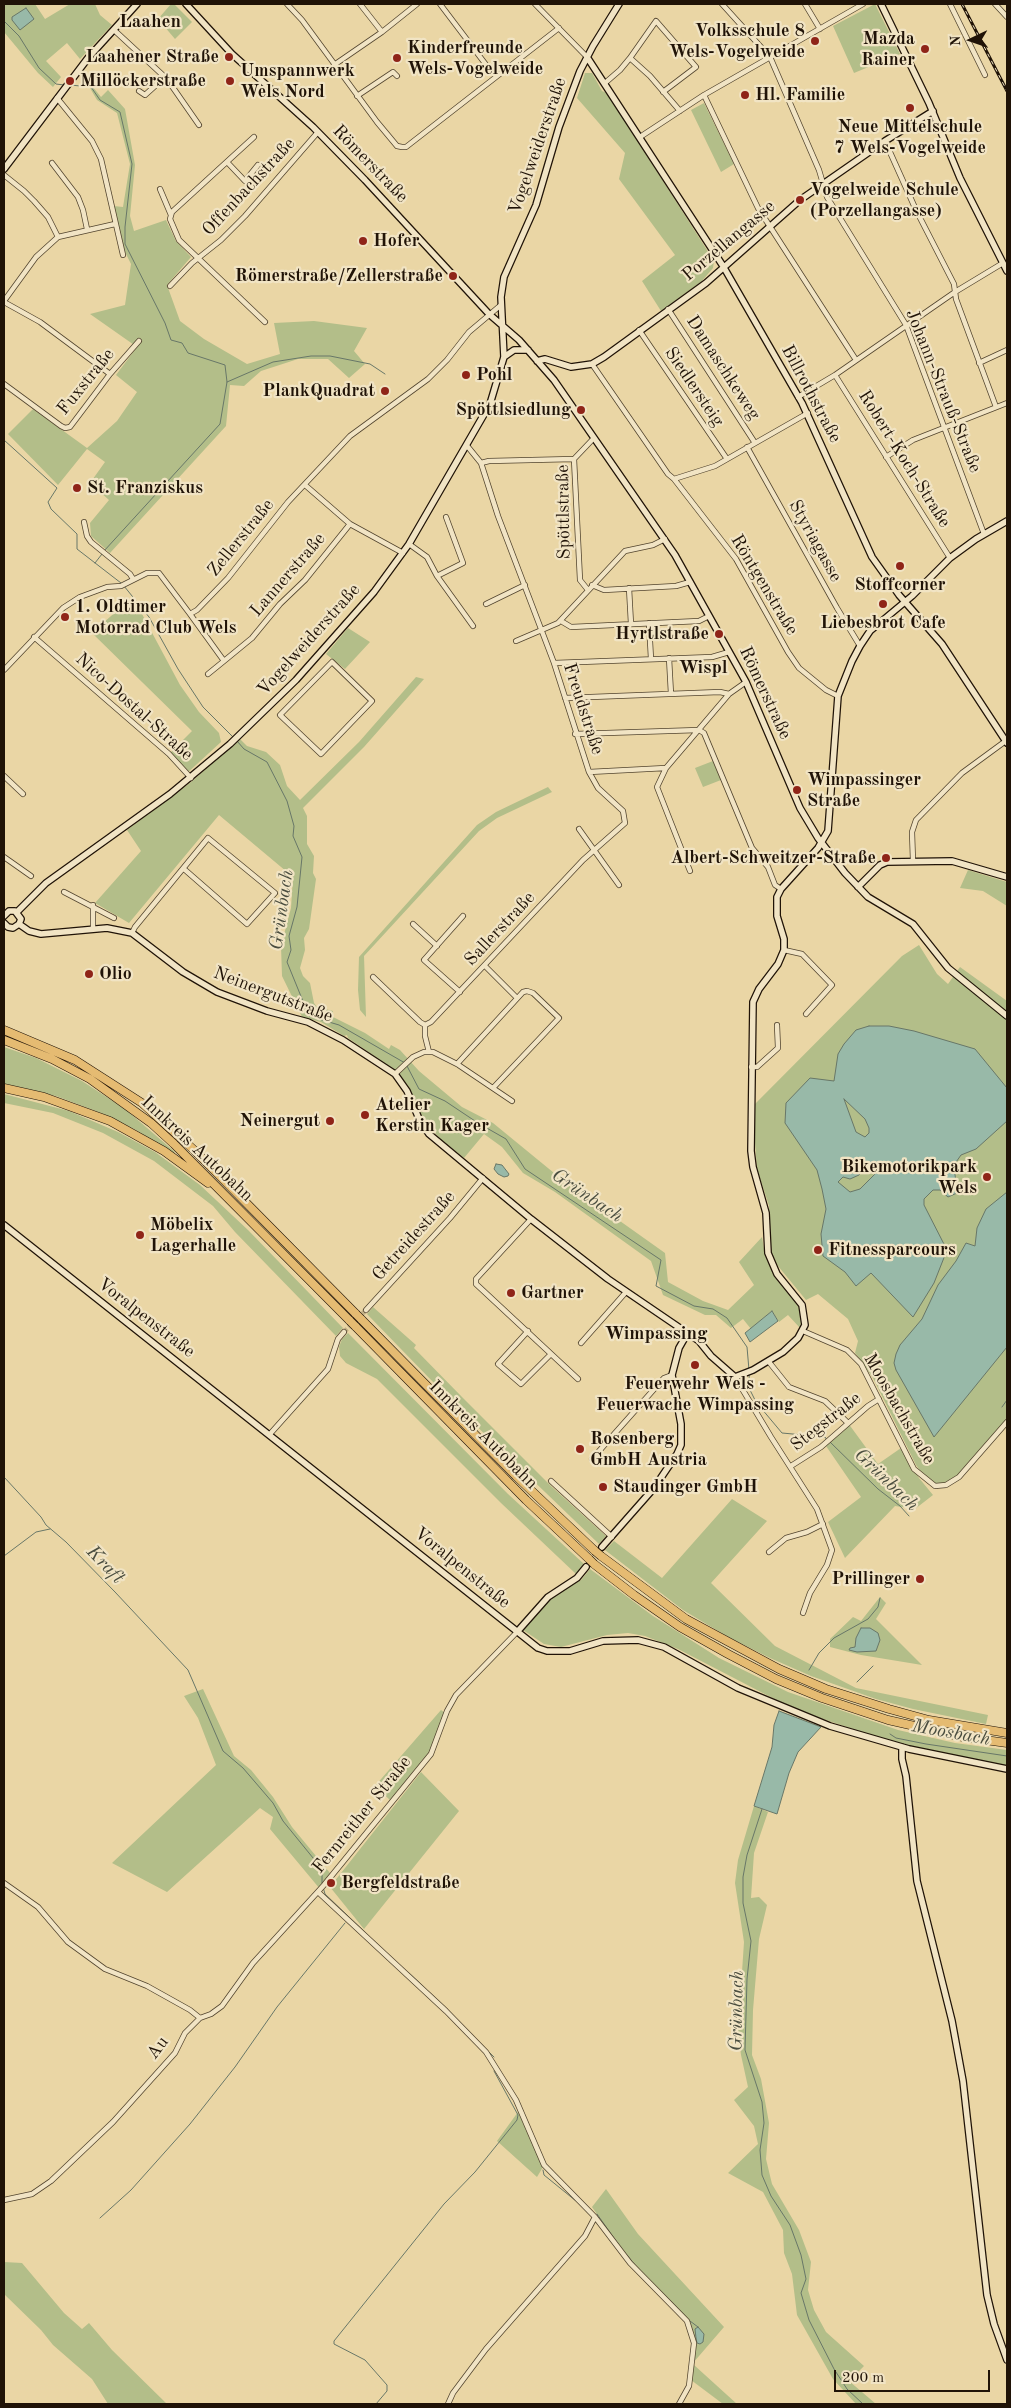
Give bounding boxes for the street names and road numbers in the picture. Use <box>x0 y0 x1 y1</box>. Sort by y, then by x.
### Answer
street label: Vogelweiderstraße <box>504 75 572 217</box>
street label: Römerstraße <box>328 121 412 207</box>
street label: Offenbachstraße <box>198 133 300 241</box>
street label: Porzellangasse <box>678 196 780 286</box>
street label: Johann-Strauß-Straße <box>900 306 986 476</box>
street label: Damaschkeweg <box>681 312 765 424</box>
street label: Billrothstraße <box>776 341 846 447</box>
street label: Siedlersteig <box>660 343 728 431</box>
street label: Fuxstraße <box>53 344 119 420</box>
street label: Robert-Koch-Straße <box>853 386 955 532</box>
street label: Spöttlstraße <box>552 464 576 560</box>
street label: Zellerstraße <box>203 495 279 581</box>
street label: Styriagasse <box>784 496 846 586</box>
street label: Lannerstraße <box>246 529 330 621</box>
street label: Röntgenstraße <box>725 531 803 639</box>
street label: Vogelweiderstraße <box>253 579 365 701</box>
street label: Römerstraße <box>734 643 796 743</box>
street label: Nico-Dostal-Straße <box>71 648 197 766</box>
street label: Freudstraße <box>558 661 608 757</box>
street label: Sallerstraße <box>460 887 540 971</box>
street label: Neinergutstraße <box>210 962 336 1028</box>
street label: Innkreis Autobahn <box>136 1091 258 1207</box>
street label: Getreidestraße <box>368 1186 460 1286</box>
street label: Voralpenstraße <box>93 1273 199 1363</box>
street label: Moosbachstraße <box>858 1350 940 1468</box>
street label: Innkreis Autobahn <box>424 1376 542 1494</box>
street label: Stegstraße <box>786 1388 866 1456</box>
street label: Voralpenstraße <box>409 1523 515 1613</box>
street label: Fernreither Straße <box>308 1752 416 1878</box>
street label: Au <box>142 2032 174 2064</box>

